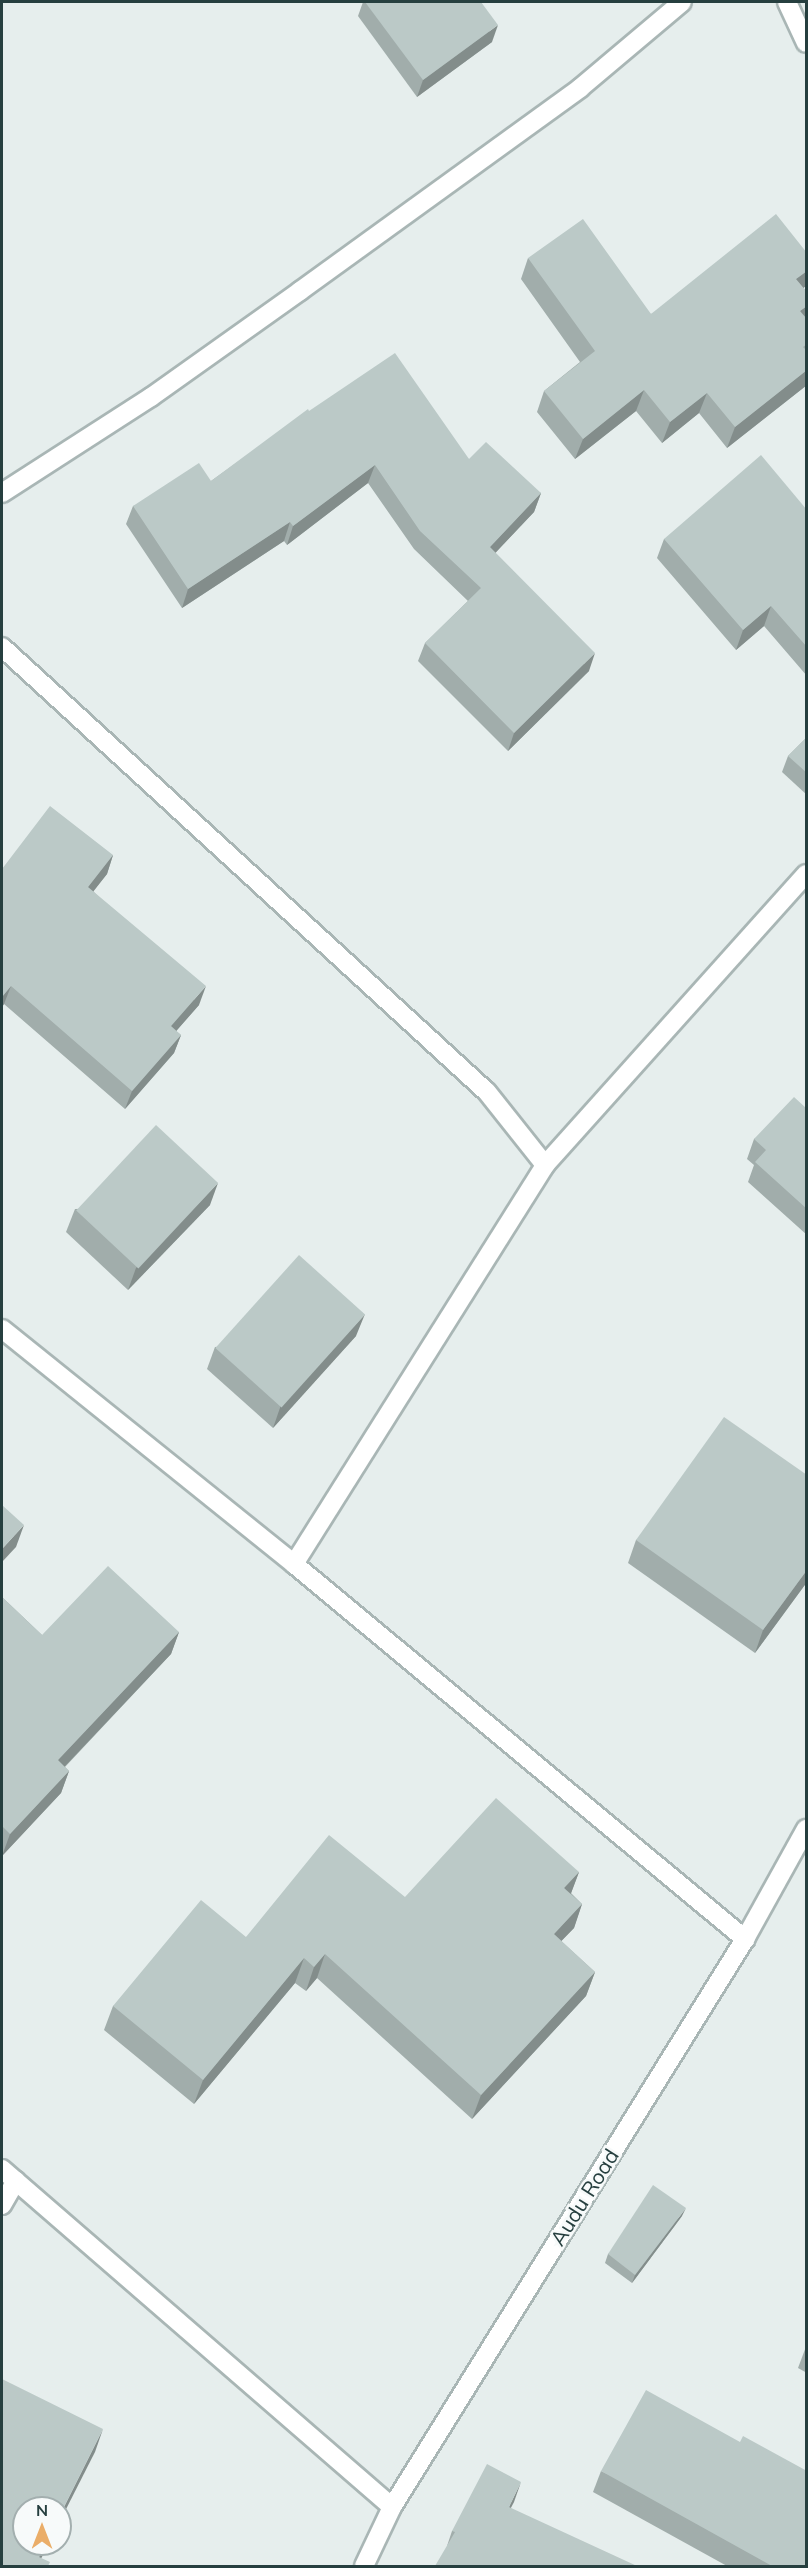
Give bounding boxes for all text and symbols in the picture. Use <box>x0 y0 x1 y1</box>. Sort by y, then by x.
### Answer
street label: Audu Road <box>544 2144 624 2250</box>
north arrow <box>12 2496 72 2556</box>
text: N <box>36 2500 48 2520</box>

